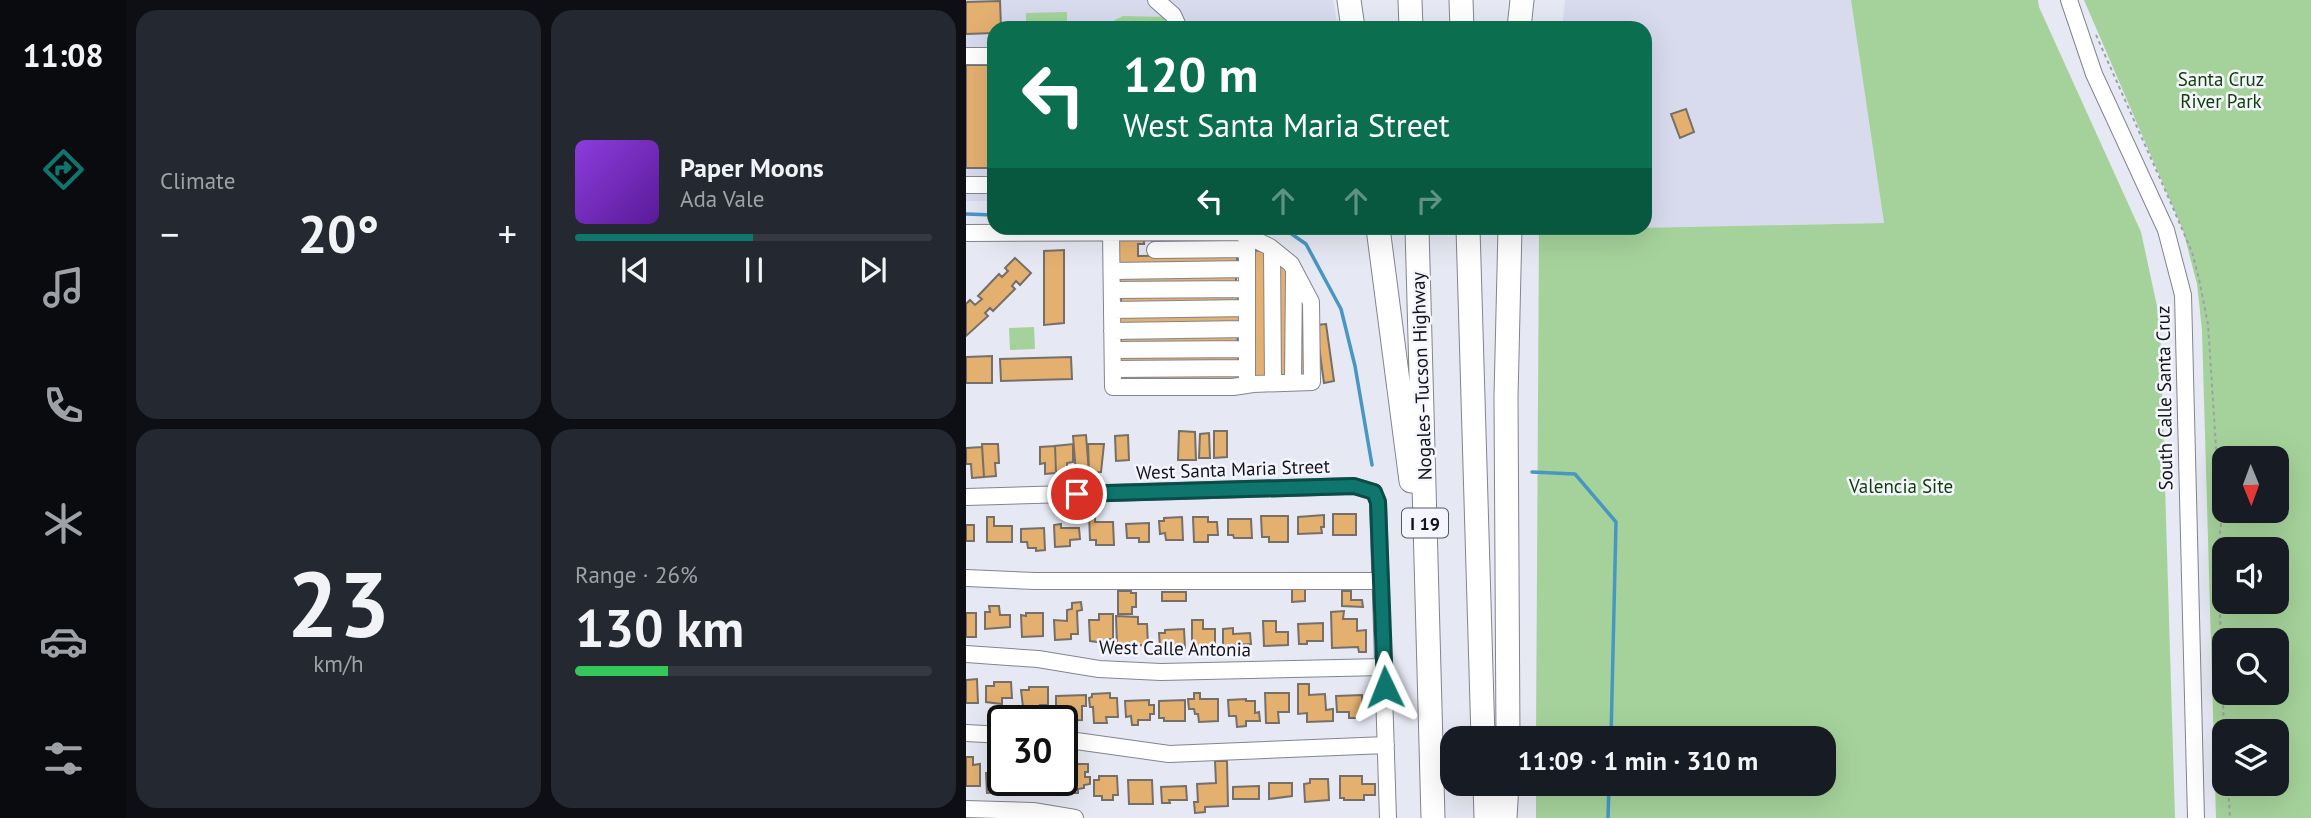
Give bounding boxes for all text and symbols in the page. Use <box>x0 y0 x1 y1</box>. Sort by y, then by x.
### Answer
text: 11:08 <box>22 34 104 76</box>
text: 120 m <box>1123 42 1258 106</box>
icon: left <box>1008 49 1099 140</box>
park label: Santa Cruz River Park <box>2178 67 2264 113</box>
text: West Santa Maria Street <box>1123 104 1450 146</box>
icon: directions <box>39 145 88 194</box>
text: Paper Moons <box>680 151 824 184</box>
text: Climate <box>160 166 235 195</box>
icon: left <box>1191 182 1229 220</box>
icon: ahead <box>1264 182 1302 220</box>
icon: ahead <box>1337 182 1375 220</box>
icon: right <box>1410 182 1448 220</box>
text: Ada Vale <box>680 184 764 213</box>
text: 20° <box>298 200 379 267</box>
text: − <box>160 209 179 258</box>
text: + <box>498 209 517 258</box>
icon: previous <box>616 251 654 289</box>
icon: pause <box>735 251 773 289</box>
icon: next <box>854 251 892 289</box>
icon: music <box>39 263 88 312</box>
street label: Nogales–Tucson Highway <box>1405 271 1437 481</box>
street label: South Calle Santa Cruz <box>2150 305 2178 491</box>
icon: phone <box>39 381 88 430</box>
north arrow <box>2212 446 2289 523</box>
map controls <box>2212 446 2289 796</box>
street label: West Santa Maria Street <box>1136 454 1331 484</box>
pin <box>1047 464 1107 524</box>
park label: Valencia Site <box>1848 474 1953 498</box>
icon: arrive <box>1058 475 1096 513</box>
icon: climate <box>39 499 88 548</box>
road number: I 19 <box>1402 508 1448 538</box>
button: sound <box>2212 537 2289 614</box>
text: 23 <box>287 544 390 662</box>
text: Range · 26% <box>575 560 698 589</box>
text: 130 km <box>575 594 744 661</box>
icon: car <box>39 617 88 666</box>
button: search <box>2212 628 2289 705</box>
street label: West Calle Antonia <box>1099 635 1251 661</box>
text: km/h <box>313 649 364 678</box>
position arrow <box>1348 650 1422 724</box>
speed limit sign: 30 <box>987 705 1078 796</box>
button: layers <box>2212 719 2289 796</box>
icon: filters <box>39 734 88 783</box>
text: 11:09 · 1 min · 310 m <box>1518 744 1758 777</box>

